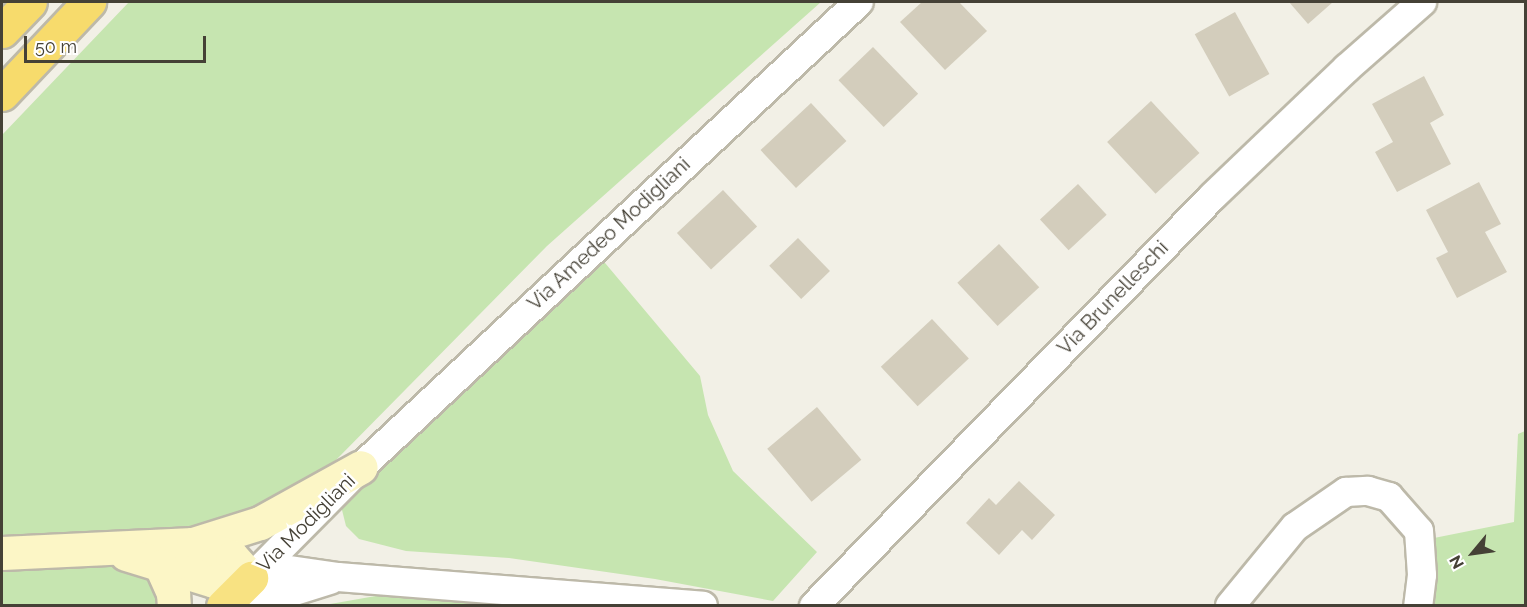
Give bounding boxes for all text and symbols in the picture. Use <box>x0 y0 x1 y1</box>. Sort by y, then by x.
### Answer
scale bar <box>27 24 208 62</box>
text: 50 m <box>35 36 77 57</box>
street label: Via Amedeo Modigliani <box>523 152 695 316</box>
street label: Via Brunelleschi <box>1053 236 1173 360</box>
street label: Via Modigliani <box>252 469 360 577</box>
north arrow <box>1443 523 1503 583</box>
text: N <box>1446 552 1468 572</box>

